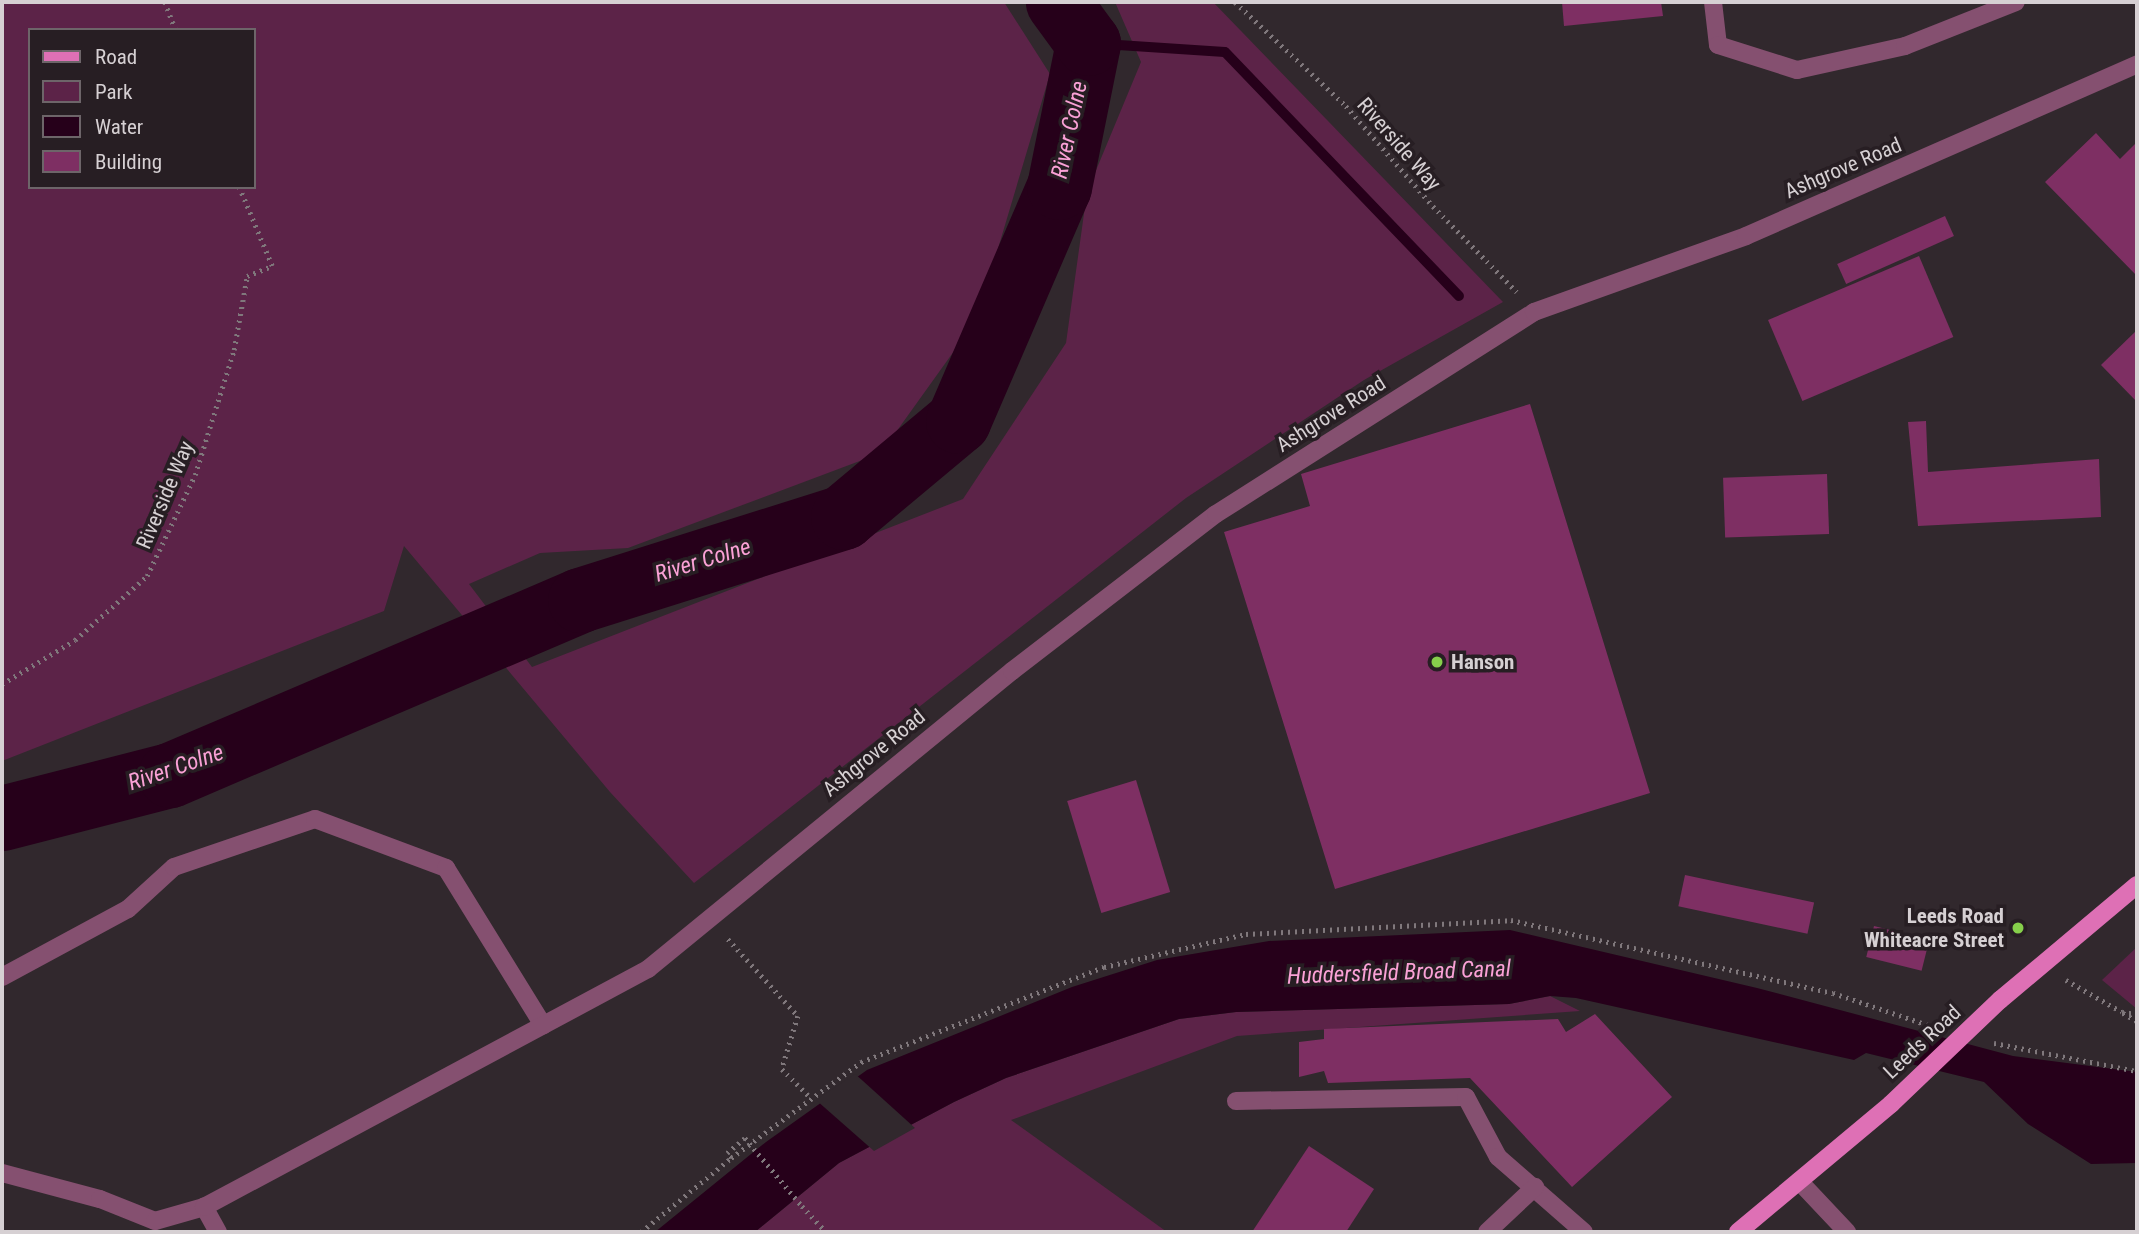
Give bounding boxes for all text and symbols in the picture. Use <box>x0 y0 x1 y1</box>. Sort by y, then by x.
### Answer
legend <box>28 28 256 189</box>
text: Road <box>95 45 137 69</box>
water label: River Colne <box>1046 79 1094 181</box>
text: Park <box>95 80 132 104</box>
street label: Riverside Way <box>1352 92 1446 196</box>
text: Water <box>95 115 143 139</box>
street label: Ashgrove Road <box>1781 132 1905 204</box>
text: Building <box>95 150 162 174</box>
street label: Ashgrove Road <box>1272 370 1390 458</box>
street label: Riverside Way <box>131 437 199 553</box>
water label: River Colne <box>652 533 754 589</box>
place label: Hanson <box>1451 649 1514 675</box>
marker: Hanson <box>1429 654 1445 670</box>
street label: Ashgrove Road <box>818 704 930 802</box>
water label: River Colne <box>125 739 227 797</box>
place label: Leeds Road Whiteacre Street <box>1864 903 2004 953</box>
marker: Leeds Road Whiteacre Street <box>2010 920 2026 936</box>
water label: Huddersfield Broad Canal <box>1287 955 1511 991</box>
street label: Leeds Road <box>1878 1000 1966 1084</box>

